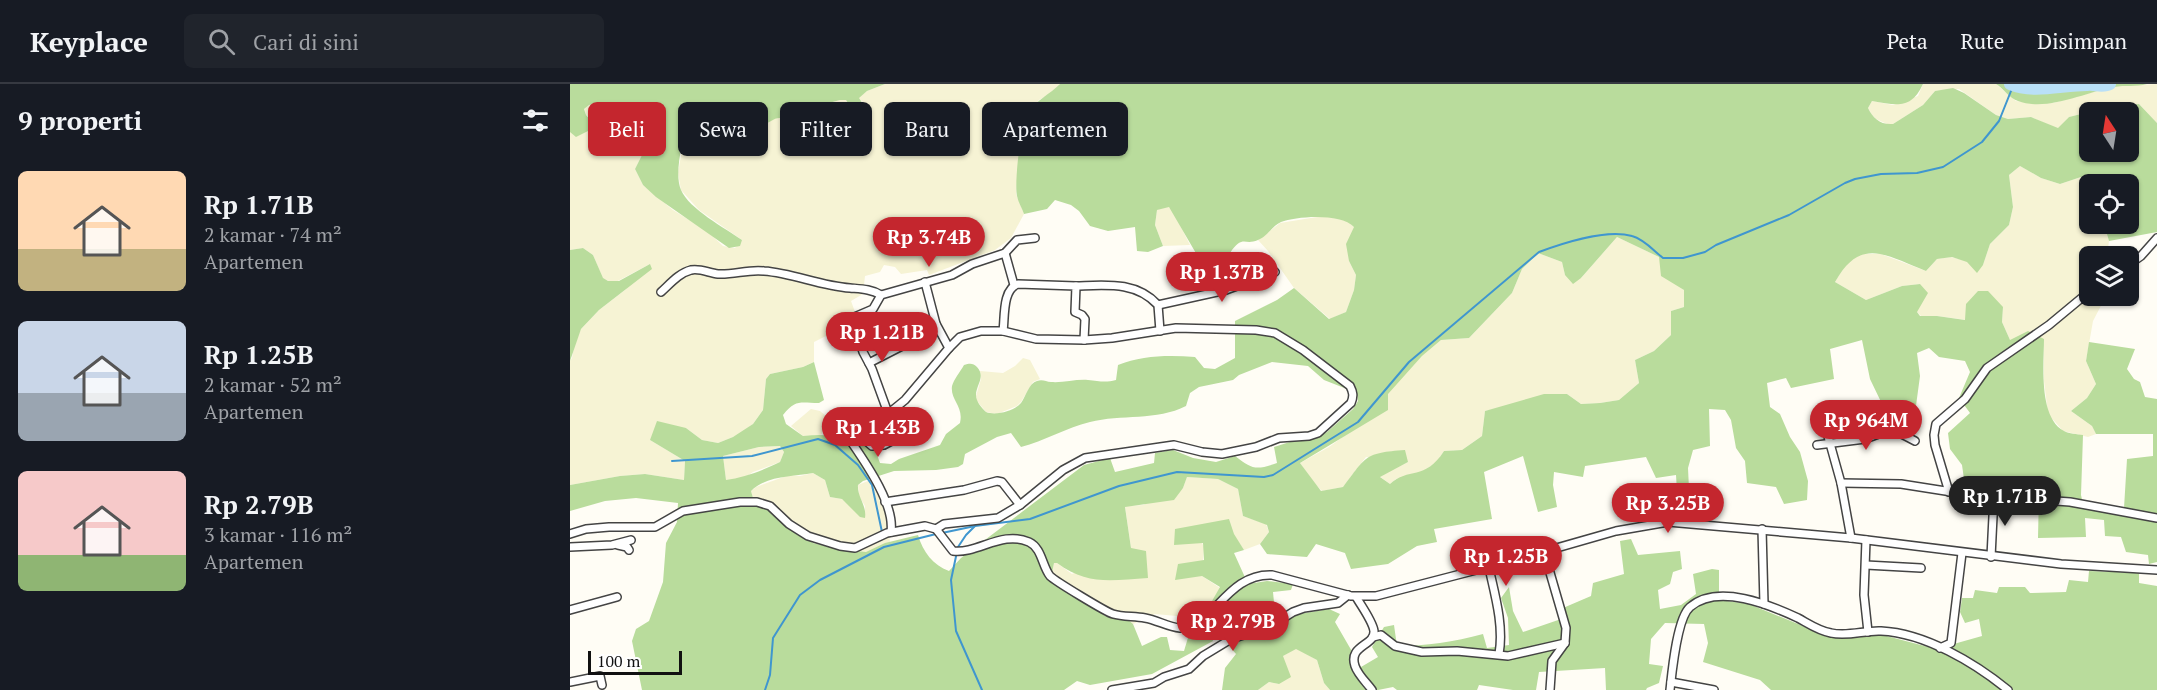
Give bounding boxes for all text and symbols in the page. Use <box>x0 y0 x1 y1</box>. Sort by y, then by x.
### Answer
search box <box>184 14 604 68</box>
text: Keyplace <box>30 23 148 60</box>
icon: search <box>205 25 238 58</box>
text: Cari di sini <box>253 27 359 56</box>
text: Peta <box>1887 27 1928 55</box>
text: Rute <box>1961 27 2004 55</box>
text: Disimpan <box>2037 27 2127 55</box>
chip: Beli <box>588 102 666 156</box>
chip: Sewa <box>678 102 768 156</box>
chip: Filter <box>780 102 872 156</box>
chip: Baru <box>884 102 970 156</box>
chip: Apartemen <box>982 102 1128 156</box>
north arrow <box>2079 102 2139 162</box>
map controls <box>2079 102 2139 306</box>
text: 9 properti <box>18 103 142 137</box>
icon: filters <box>519 104 552 137</box>
button: locate <box>2079 174 2139 234</box>
text: Rp 1.71B <box>204 187 314 221</box>
icon: home <box>66 195 138 267</box>
pin: Rp 3.74B <box>867 217 991 268</box>
text: 2 kamar · 74 m² <box>204 221 342 248</box>
text: Rp 3.74B <box>887 223 971 250</box>
button: layers <box>2079 246 2139 306</box>
text: Apartemen <box>204 248 303 275</box>
pin: Rp 1.37B <box>1160 252 1284 303</box>
text: Rp 1.37B <box>1180 258 1264 285</box>
pin: Rp 1.21B <box>820 312 944 363</box>
text: Rp 1.21B <box>840 318 924 345</box>
text: Rp 1.25B <box>204 337 314 371</box>
icon: home <box>66 345 138 417</box>
text: 2 kamar · 52 m² <box>204 371 342 398</box>
text: Apartemen <box>204 398 303 425</box>
pin: Rp 964M <box>1811 400 1921 451</box>
text: Rp 964M <box>1824 406 1908 433</box>
pin: Rp 1.43B <box>816 407 940 458</box>
text: Rp 1.43B <box>836 413 920 440</box>
pin: Rp 1.71B <box>1943 476 2067 527</box>
text: Rp 1.71B <box>1963 482 2047 509</box>
pin: Rp 3.25B <box>1606 483 1730 534</box>
text: Rp 2.79B <box>204 487 314 521</box>
text: Rp 3.25B <box>1626 489 1710 516</box>
icon: home <box>66 495 138 567</box>
text: 3 kamar · 116 m² <box>204 521 352 548</box>
pin: Rp 1.25B <box>1444 536 1568 587</box>
text: Rp 1.25B <box>1464 542 1548 569</box>
text: Apartemen <box>204 548 303 575</box>
pin: Rp 2.79B <box>1171 601 1295 652</box>
text: Rp 2.79B <box>1191 607 1275 634</box>
scale bar <box>588 648 682 676</box>
text: 100 m <box>597 650 640 672</box>

